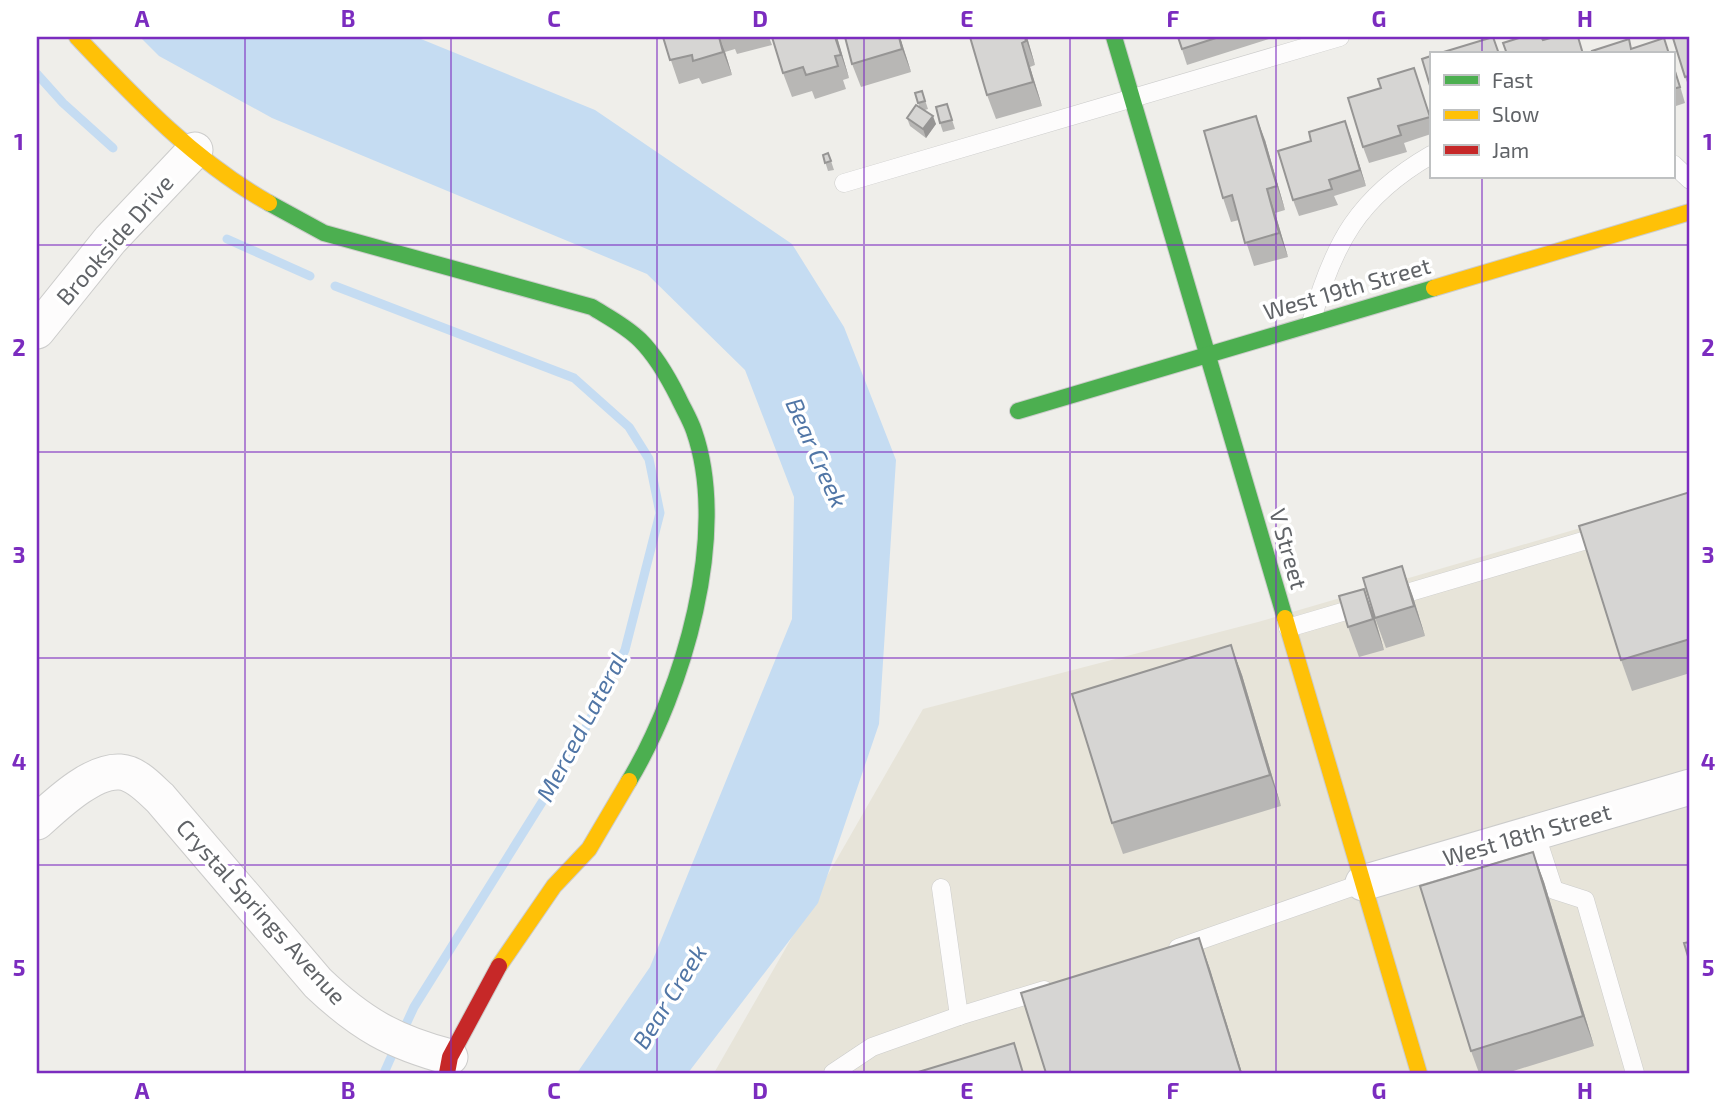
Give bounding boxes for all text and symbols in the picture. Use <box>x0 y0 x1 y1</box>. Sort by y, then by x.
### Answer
text: A <box>134 4 150 32</box>
text: B <box>341 4 355 32</box>
text: C <box>547 4 561 32</box>
text: D <box>752 4 768 32</box>
text: E <box>960 4 974 32</box>
text: F <box>1167 4 1180 32</box>
text: G <box>1372 4 1386 32</box>
text: H <box>1577 4 1593 32</box>
legend <box>1430 52 1674 178</box>
text: Fast <box>1492 67 1533 92</box>
text: Slow <box>1492 101 1539 126</box>
text: 1 <box>14 127 24 155</box>
text: 1 <box>1703 127 1713 155</box>
text: Jam <box>1492 137 1529 162</box>
street label: Brookside Drive <box>50 168 179 310</box>
street label: West 19th Street <box>1260 251 1434 325</box>
text: 2 <box>12 333 26 361</box>
text: 2 <box>1701 333 1715 361</box>
water label: Bear Creek <box>780 393 854 512</box>
street label: V Street <box>1264 505 1314 592</box>
text: 3 <box>12 540 26 568</box>
text: 3 <box>1701 540 1715 568</box>
water label: Merced Lateral <box>529 647 632 806</box>
text: 4 <box>12 747 26 775</box>
text: 4 <box>1701 747 1715 775</box>
street label: West 18th Street <box>1439 797 1614 871</box>
street label: Crystal Springs Avenue <box>171 813 352 1010</box>
water label: Bear Creek <box>625 939 712 1054</box>
text: 5 <box>13 953 25 981</box>
text: 5 <box>1702 953 1714 981</box>
text: A <box>134 1076 150 1104</box>
text: B <box>341 1076 355 1104</box>
text: C <box>547 1076 561 1104</box>
text: D <box>752 1076 768 1104</box>
text: E <box>960 1076 974 1104</box>
text: F <box>1167 1076 1180 1104</box>
text: G <box>1372 1076 1386 1104</box>
text: H <box>1577 1076 1593 1104</box>

